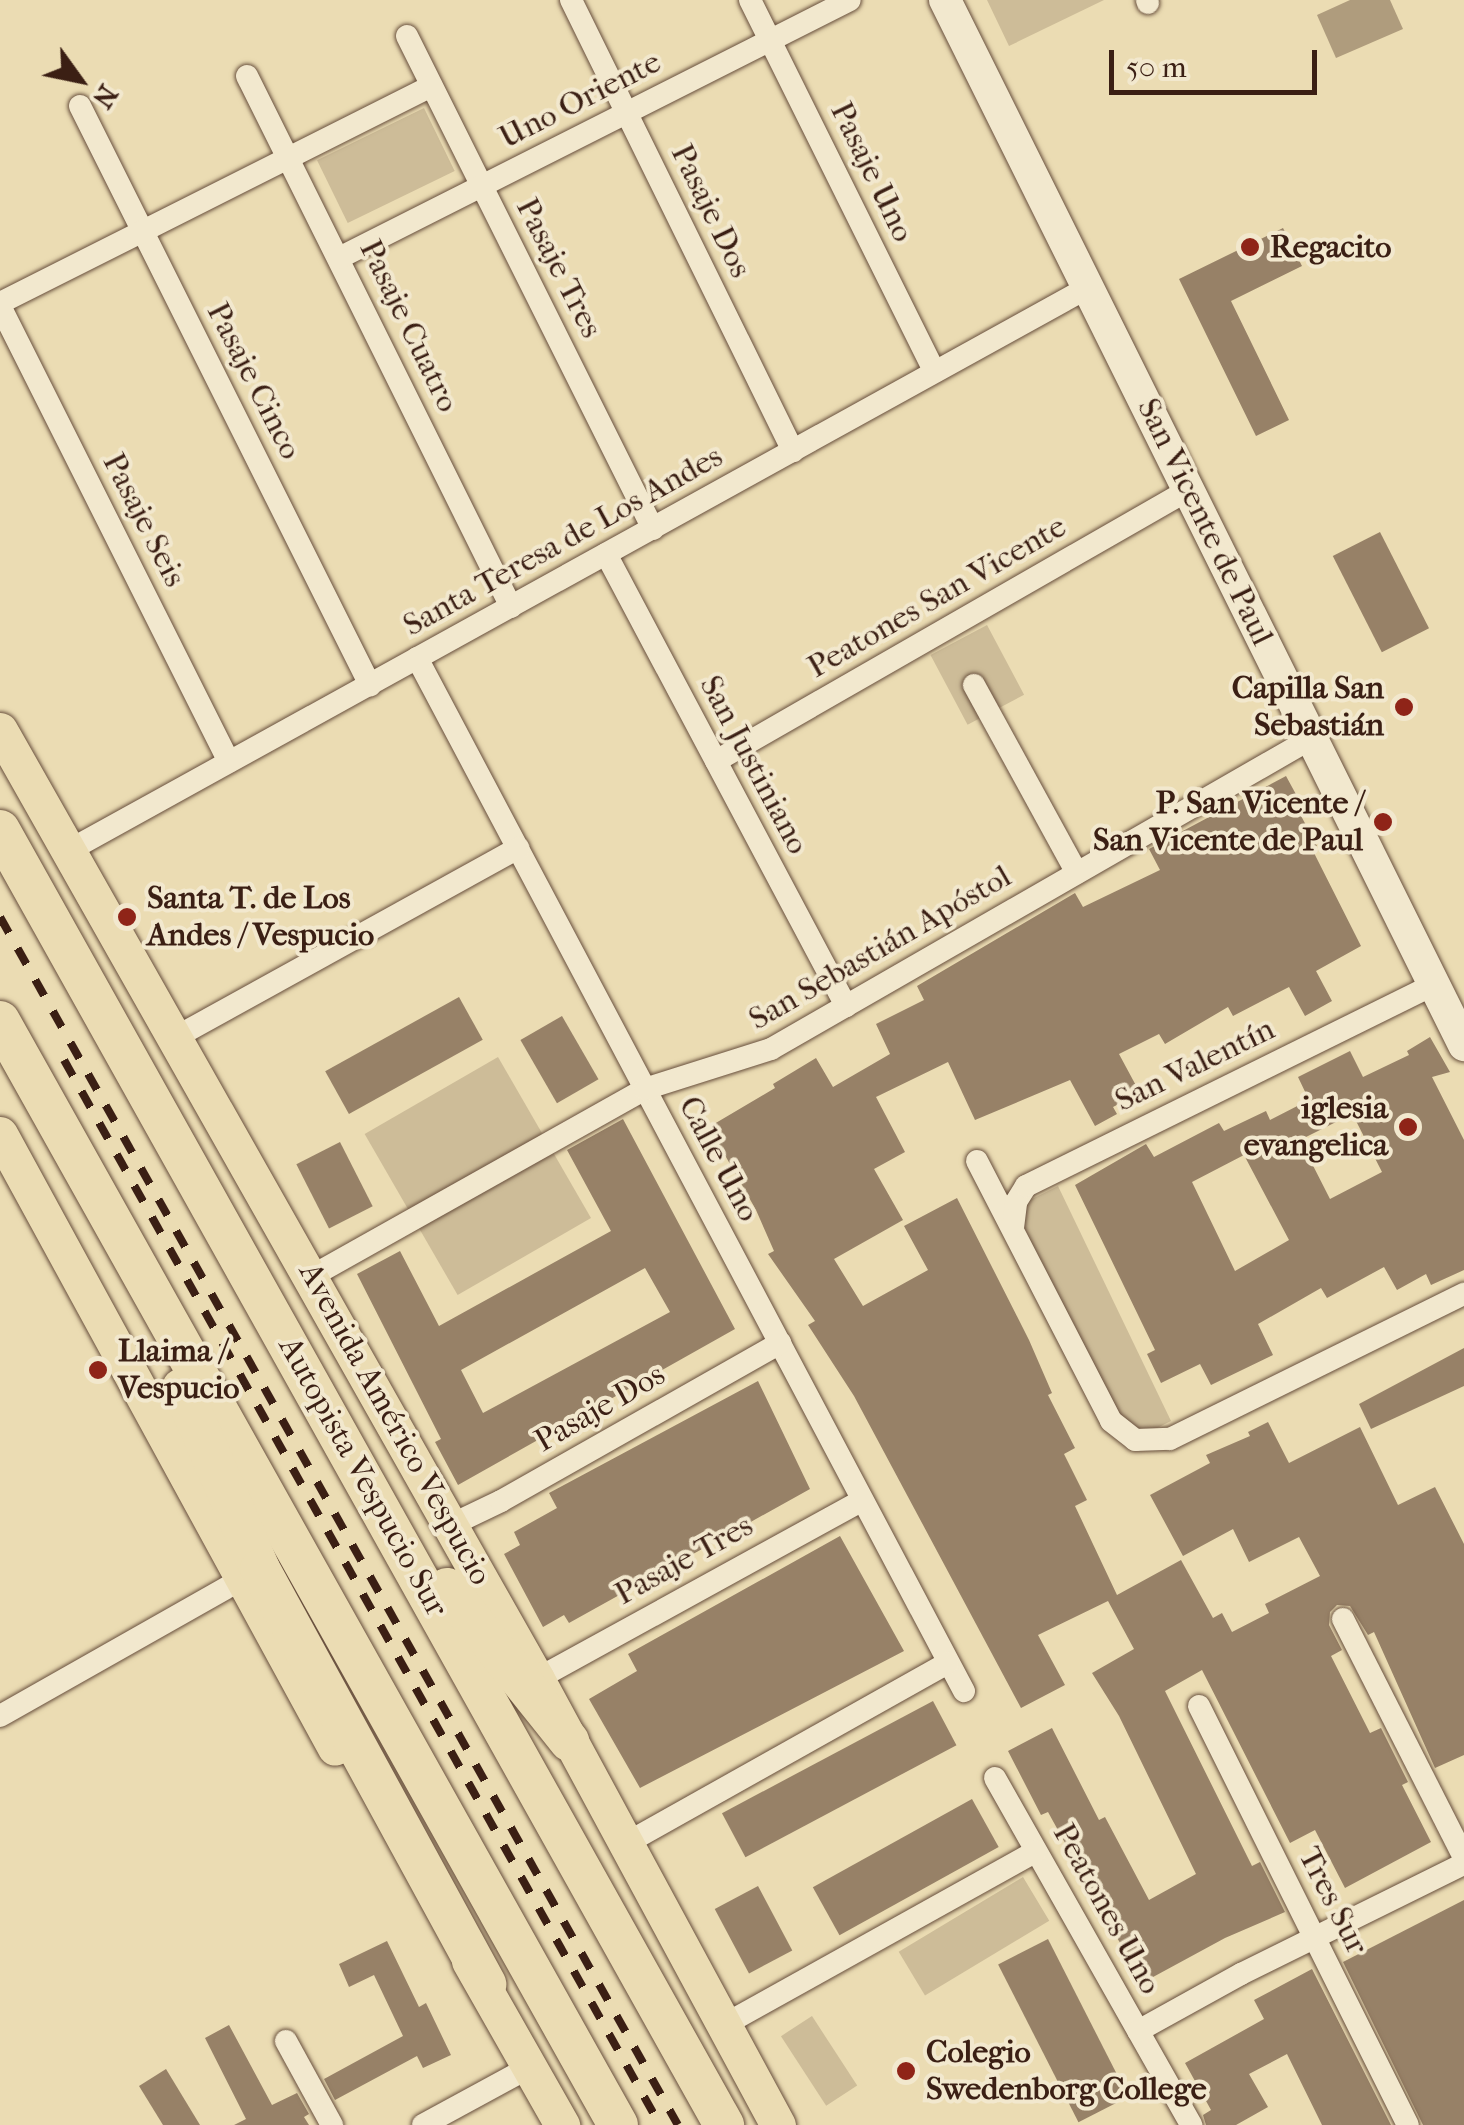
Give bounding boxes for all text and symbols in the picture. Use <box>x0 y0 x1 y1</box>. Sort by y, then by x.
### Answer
north arrow <box>30 30 130 130</box>
scale bar <box>1114 30 1322 92</box>
street label: Uno Oriente <box>493 43 667 157</box>
text: 50 m <box>1126 50 1187 85</box>
text: N <box>86 79 125 115</box>
street label: Pasaje Uno <box>822 96 922 248</box>
street label: Pasaje Dos <box>662 138 760 284</box>
street label: Pasaje Tres <box>507 192 611 344</box>
place label: Regacito <box>1270 228 1392 266</box>
street label: Pasaje Cuatro <box>351 234 467 418</box>
marker: Regacito <box>1239 236 1261 258</box>
street label: Pasaje Cinco <box>198 296 310 466</box>
street label: San Vicente de Paul <box>1129 392 1281 652</box>
street label: Santa Teresa de Los Andes <box>397 437 729 645</box>
street label: Pasaje Seis <box>94 447 194 593</box>
street label: Peatones San Vicente <box>801 507 1073 687</box>
street label: San Justiniano <box>691 669 817 861</box>
place label: Capilla San Sebastián <box>1232 670 1384 745</box>
marker: Capilla San Sebastián <box>1393 696 1415 718</box>
place label: P. San Vicente / San Vicente de Paul <box>1093 785 1363 860</box>
marker: P. San Vicente / San Vicente de Paul <box>1372 811 1394 833</box>
street label: San Sebastián Apóstol <box>742 857 1018 1039</box>
place label: Santa T. de Los Andes / Vespucio <box>147 880 374 955</box>
marker: Santa T. de Los Andes / Vespucio <box>116 906 138 928</box>
street label: San Valentín <box>1109 1010 1281 1120</box>
street label: Calle Uno <box>670 1090 768 1228</box>
place label: iglesia evangelica <box>1244 1090 1388 1165</box>
marker: iglesia evangelica <box>1397 1116 1419 1138</box>
street label: Avenida Américo Vespucio <box>290 1256 500 1592</box>
street label: Autopista Vespucio Sur <box>270 1330 456 1624</box>
place label: Llaima / Vespucio <box>118 1333 239 1408</box>
street label: Pasaje Dos <box>528 1355 672 1461</box>
marker: Llaima / Vespucio <box>87 1359 109 1381</box>
street label: Pasaje Tres <box>608 1506 760 1614</box>
street label: Peatones Uno <box>1044 1817 1170 2001</box>
street label: Tres Sur <box>1290 1841 1376 1961</box>
place label: Colegio Swedenborg College <box>926 2034 1207 2109</box>
marker: Colegio Swedenborg College <box>895 2060 917 2082</box>

